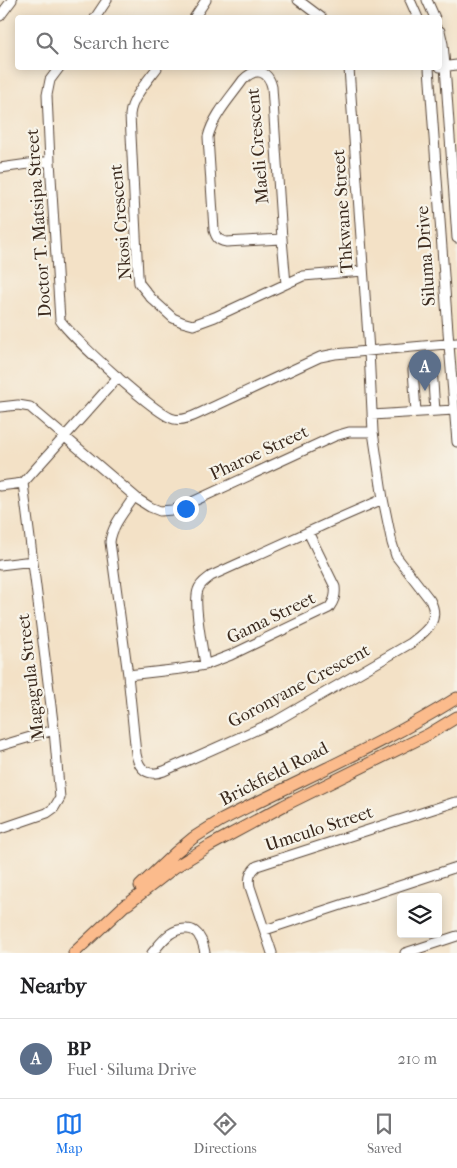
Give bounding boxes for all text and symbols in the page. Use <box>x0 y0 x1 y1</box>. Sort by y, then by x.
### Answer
search box <box>15 15 442 70</box>
icon: search <box>33 29 61 57</box>
text: Search here <box>73 32 169 54</box>
street label: Maeli Crescent <box>242 86 274 205</box>
street label: Doctor T. Matsipa Street <box>22 127 56 318</box>
street label: Thkwane Street <box>328 148 358 274</box>
street label: Nkosi Crescent <box>105 163 137 281</box>
street label: Siluma Drive <box>412 205 440 307</box>
pin: A <box>409 350 441 391</box>
street label: Pharoe Street <box>206 421 312 485</box>
your location <box>173 496 199 522</box>
street label: Gama Street <box>223 587 319 648</box>
street label: Magagula Street <box>13 612 49 742</box>
street label: Goronyane Crescent <box>224 639 374 732</box>
street label: Brickfield Road <box>216 738 332 810</box>
street label: Umculo Street <box>262 801 376 856</box>
map controls <box>397 893 442 938</box>
button: layers <box>397 893 442 938</box>
text: Nearby <box>20 974 86 998</box>
text: BP <box>67 1038 91 1060</box>
text: A <box>31 1049 41 1068</box>
text: 210 m <box>398 1049 437 1068</box>
text: Fuel · Siluma Drive <box>67 1060 196 1079</box>
tab: Map <box>55 1110 83 1157</box>
tab: Directions <box>194 1110 257 1157</box>
tab: Saved <box>367 1110 402 1157</box>

